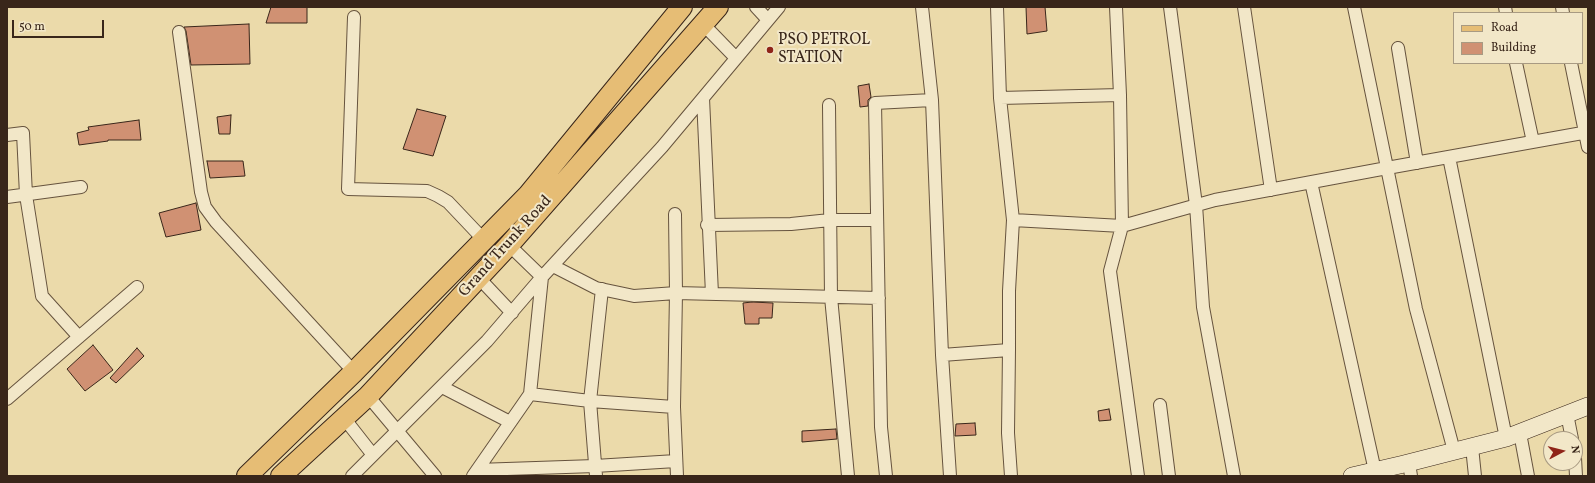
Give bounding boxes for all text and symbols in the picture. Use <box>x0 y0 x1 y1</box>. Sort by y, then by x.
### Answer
scale bar <box>14 12 106 38</box>
legend <box>1453 12 1583 64</box>
text: 50 m <box>19 19 45 35</box>
text: Road <box>1491 20 1518 36</box>
place label: PSO PETROL STATION <box>778 31 870 69</box>
text: Building <box>1491 40 1536 56</box>
marker: PSO PETROL STATION <box>765 45 775 55</box>
street label: Grand Trunk Road <box>455 192 557 302</box>
north arrow <box>1543 431 1583 471</box>
text: N <box>1566 445 1582 454</box>

